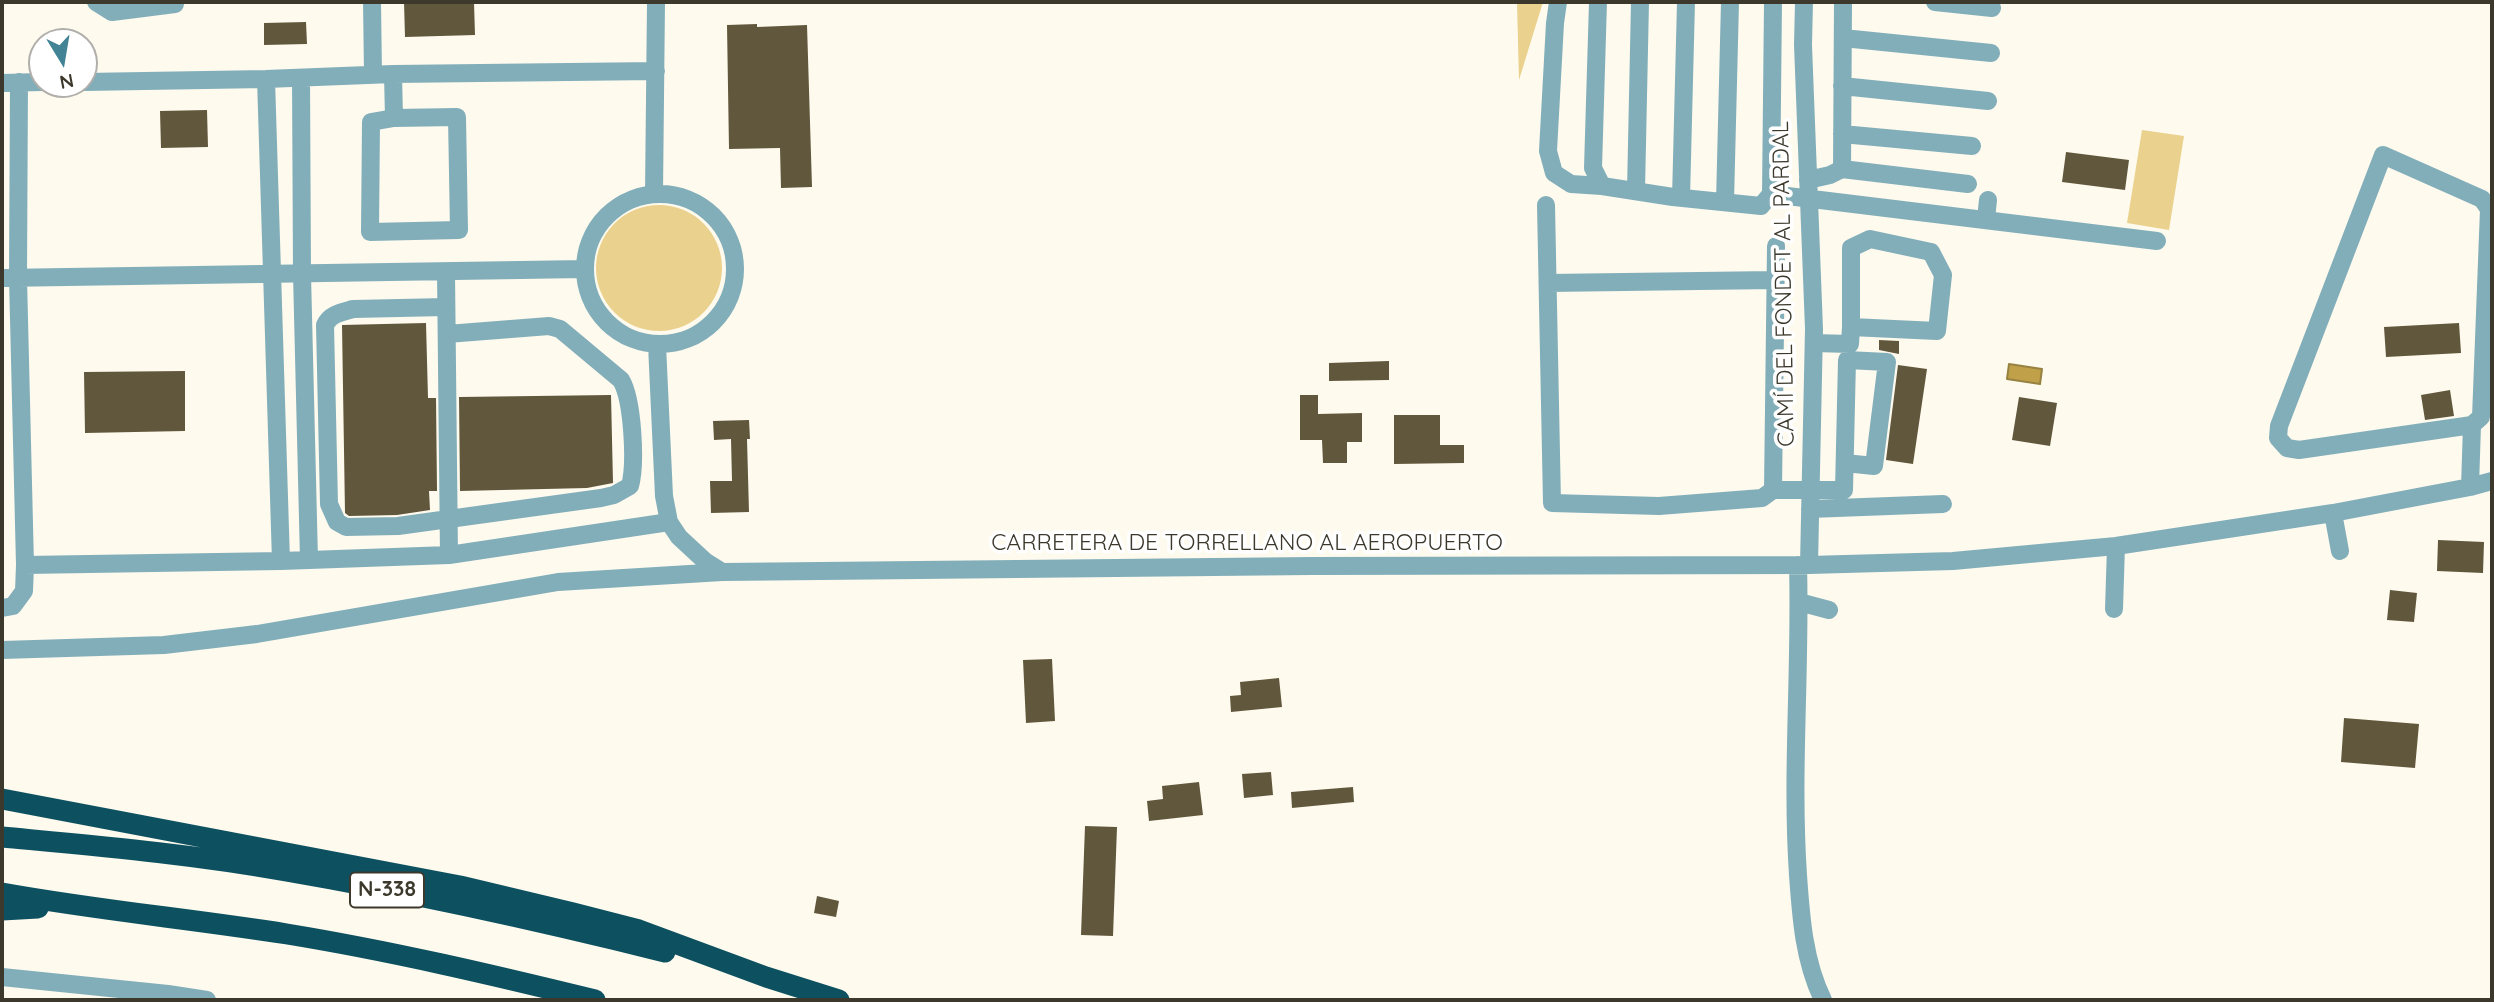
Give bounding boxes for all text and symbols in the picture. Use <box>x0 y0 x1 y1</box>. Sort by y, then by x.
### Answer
north arrow <box>28 28 98 98</box>
text: N <box>57 69 76 95</box>
street label: CAMÍ DEL FONDET AL PARDAL <box>1767 121 1801 447</box>
street label: CARRETERA DE TORRELLANO AL AEROPUERTO <box>991 529 1503 557</box>
road number: N-338 <box>350 872 424 908</box>

